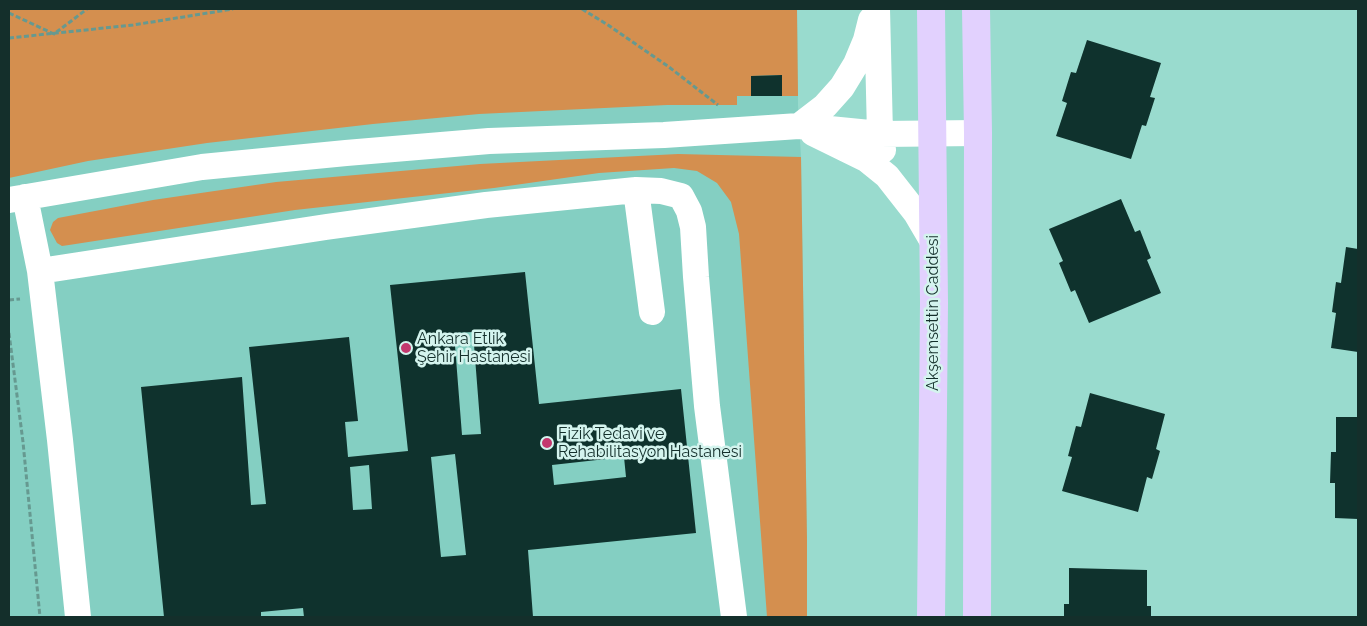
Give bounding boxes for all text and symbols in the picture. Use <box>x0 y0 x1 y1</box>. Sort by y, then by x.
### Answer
street label: Akşemsettin Caddesi <box>923 235 943 391</box>
place label: Ankara Etlik Şehir Hastanesi <box>417 329 531 367</box>
marker: Ankara Etlik Şehir Hastanesi <box>399 341 413 355</box>
place label: Fizik Tedavi ve Rehabilitasyon Hastanesi <box>558 424 742 462</box>
marker: Fizik Tedavi ve Rehabilitasyon Hastanesi <box>540 436 554 450</box>

